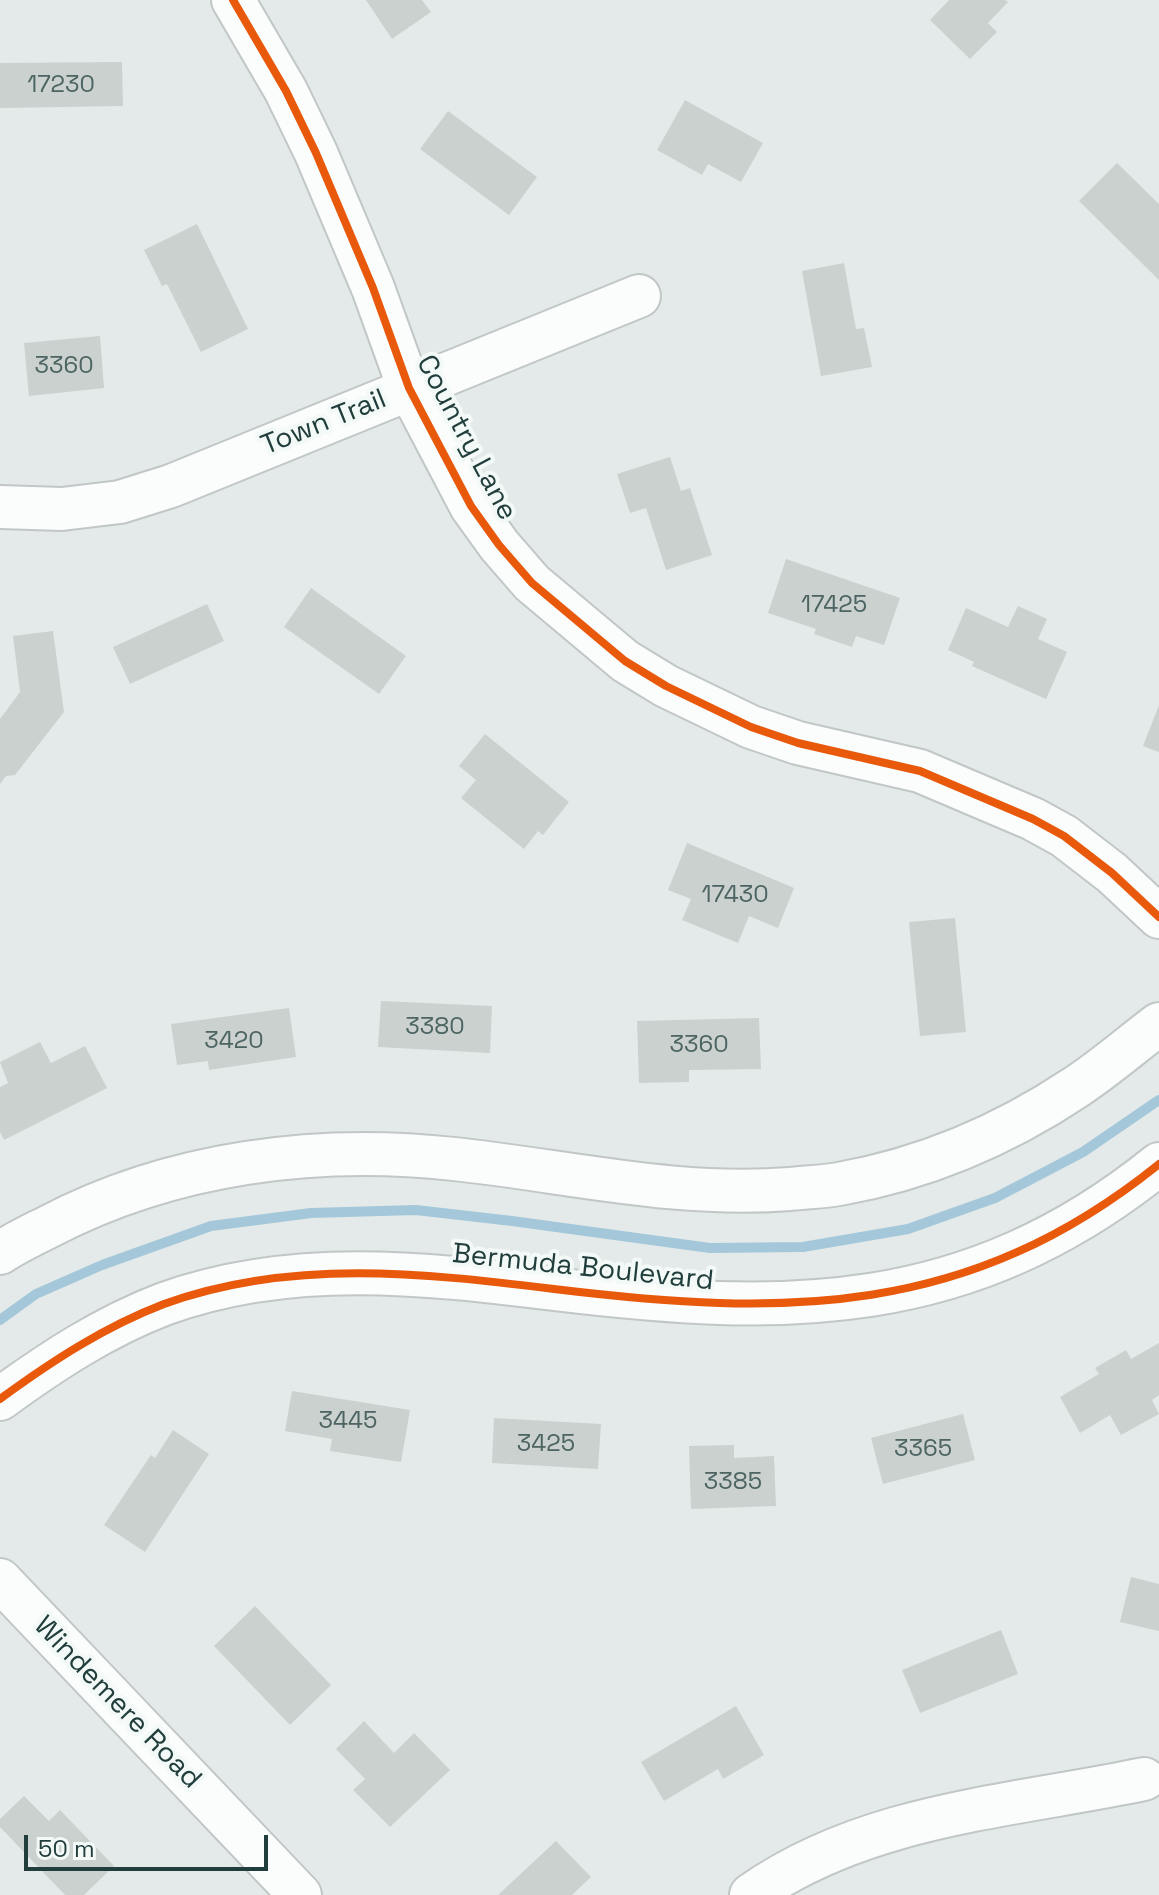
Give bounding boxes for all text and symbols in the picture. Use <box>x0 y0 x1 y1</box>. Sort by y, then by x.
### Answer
house number: 17230 <box>27 71 95 99</box>
street label: Country Lane <box>408 350 524 526</box>
house number: 3360 <box>34 352 94 380</box>
street label: Town Trail <box>257 383 391 463</box>
house number: 17425 <box>801 591 867 619</box>
house number: 17430 <box>701 881 769 909</box>
house number: 3380 <box>405 1013 465 1041</box>
house number: 3420 <box>204 1027 264 1055</box>
house number: 3360 <box>669 1031 729 1059</box>
street label: Bermuda Boulevard <box>451 1238 715 1298</box>
house number: 3445 <box>319 1407 377 1435</box>
house number: 3425 <box>517 1430 575 1458</box>
house number: 3365 <box>894 1435 952 1463</box>
house number: 3385 <box>704 1468 762 1496</box>
street label: Windemere Road <box>26 1610 208 1796</box>
scale bar <box>28 1819 272 1869</box>
text: 50 m <box>38 1833 95 1864</box>

